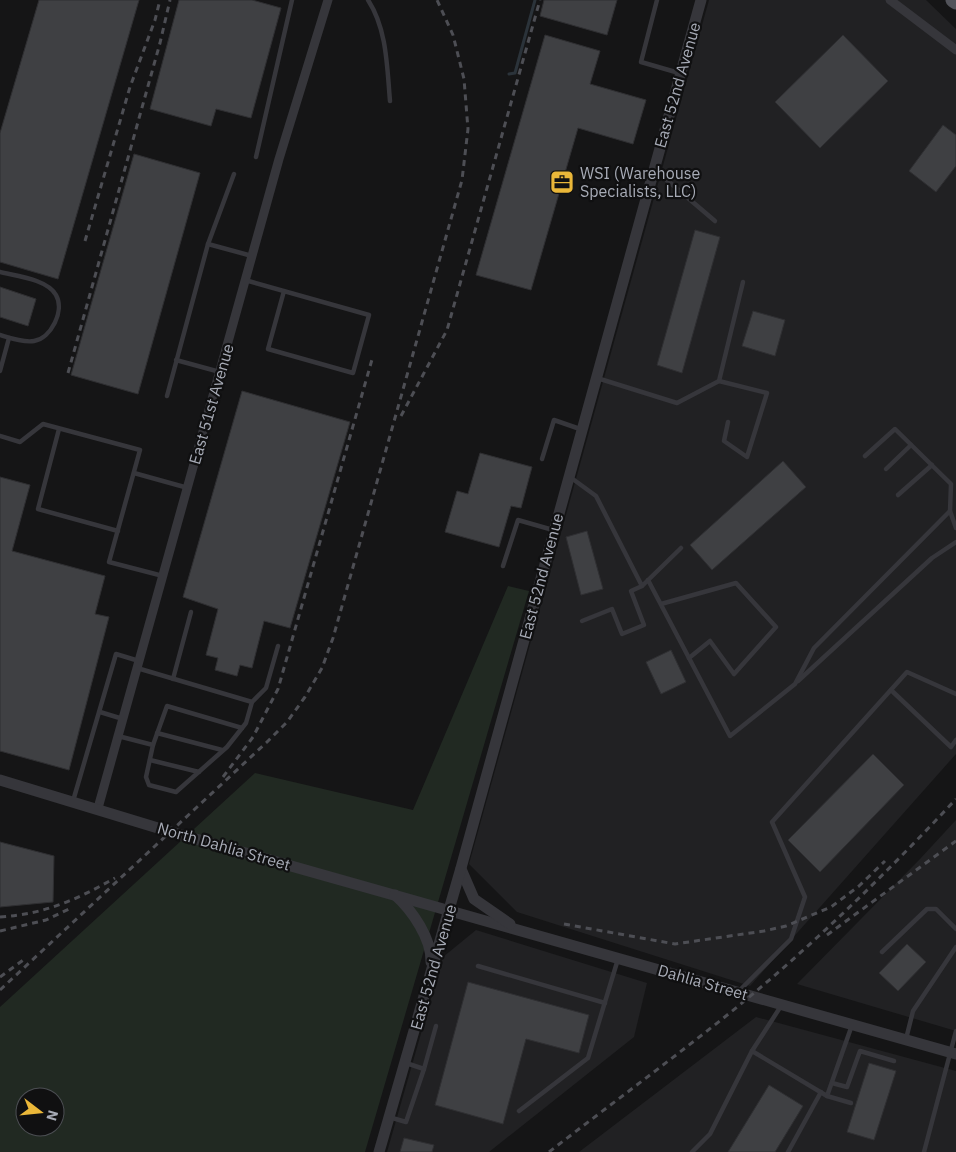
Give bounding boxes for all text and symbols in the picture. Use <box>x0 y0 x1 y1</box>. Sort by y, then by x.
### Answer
street label: East 52nd Avenue <box>650 20 705 150</box>
place label: WSI (Warehouse Specialists, LLC) <box>580 163 701 201</box>
office icon: WSI (Warehouse Specialists, LLC) <box>549 169 575 195</box>
street label: East 51st Avenue <box>184 341 238 467</box>
street label: East 52nd Avenue <box>515 511 568 641</box>
street label: North Dahlia Street <box>155 817 293 875</box>
street label: East 52nd Avenue <box>406 902 461 1032</box>
street label: Dahlia Street <box>656 960 750 1004</box>
north arrow <box>15 1087 65 1137</box>
text: N <box>42 1108 63 1123</box>

